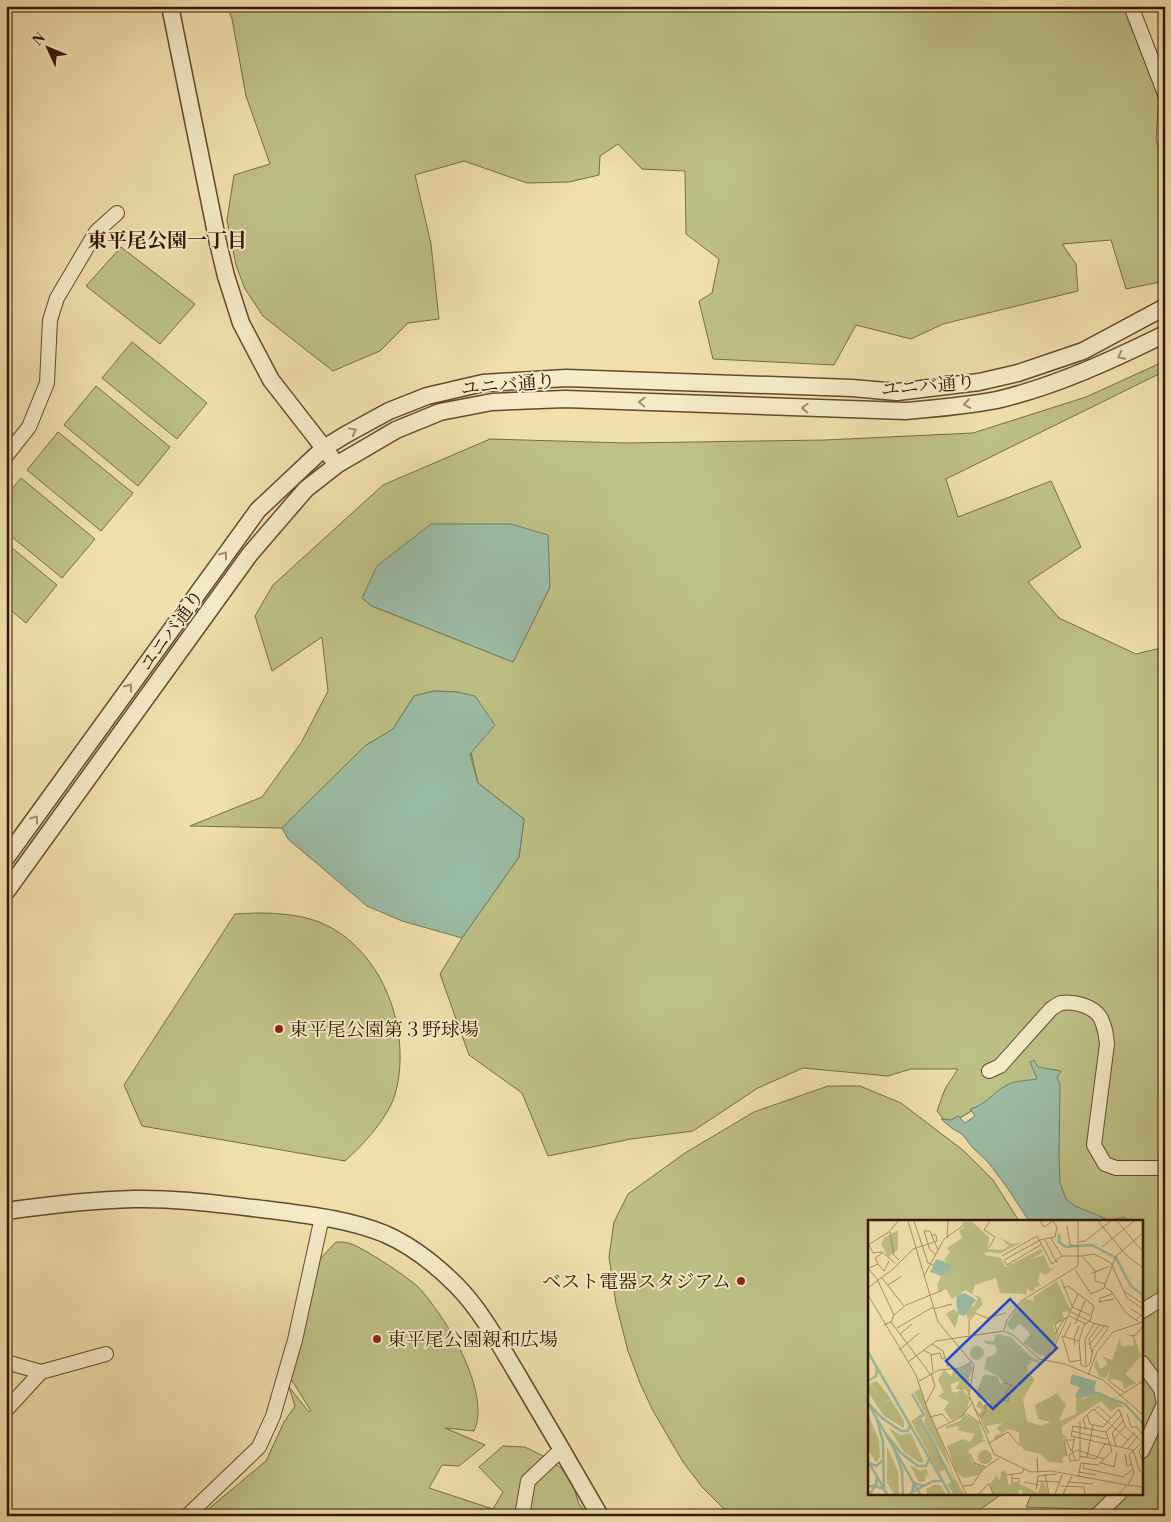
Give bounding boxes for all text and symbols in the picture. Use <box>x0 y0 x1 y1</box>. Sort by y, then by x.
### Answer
north arrow <box>22 22 72 72</box>
text: N <box>29 29 50 50</box>
district label: 東平尾公園一丁目 <box>87 229 247 254</box>
one-way arrow <box>1117 349 1126 360</box>
street label: ユニバ通り <box>460 369 556 401</box>
street label: ユニバ通り <box>880 370 976 402</box>
one-way arrow <box>638 397 646 407</box>
one-way arrow <box>962 398 971 408</box>
one-way arrow <box>801 402 809 413</box>
one-way arrow <box>348 427 357 437</box>
one-way arrow <box>218 551 227 560</box>
street label: ユニバ通り <box>134 585 209 676</box>
one-way arrow <box>123 683 132 692</box>
one-way arrow <box>29 815 38 824</box>
place label: 東平尾公園第３野球場 <box>289 1018 479 1042</box>
marker: 東平尾公園第３野球場 <box>273 1023 285 1035</box>
inset map <box>868 1220 1144 1494</box>
place label: ベスト電器スタジアム <box>542 1270 731 1294</box>
marker: ベスト電器スタジアム <box>735 1275 747 1287</box>
place label: 東平尾公園親和広場 <box>387 1328 558 1352</box>
marker: 東平尾公園親和広場 <box>371 1333 383 1345</box>

